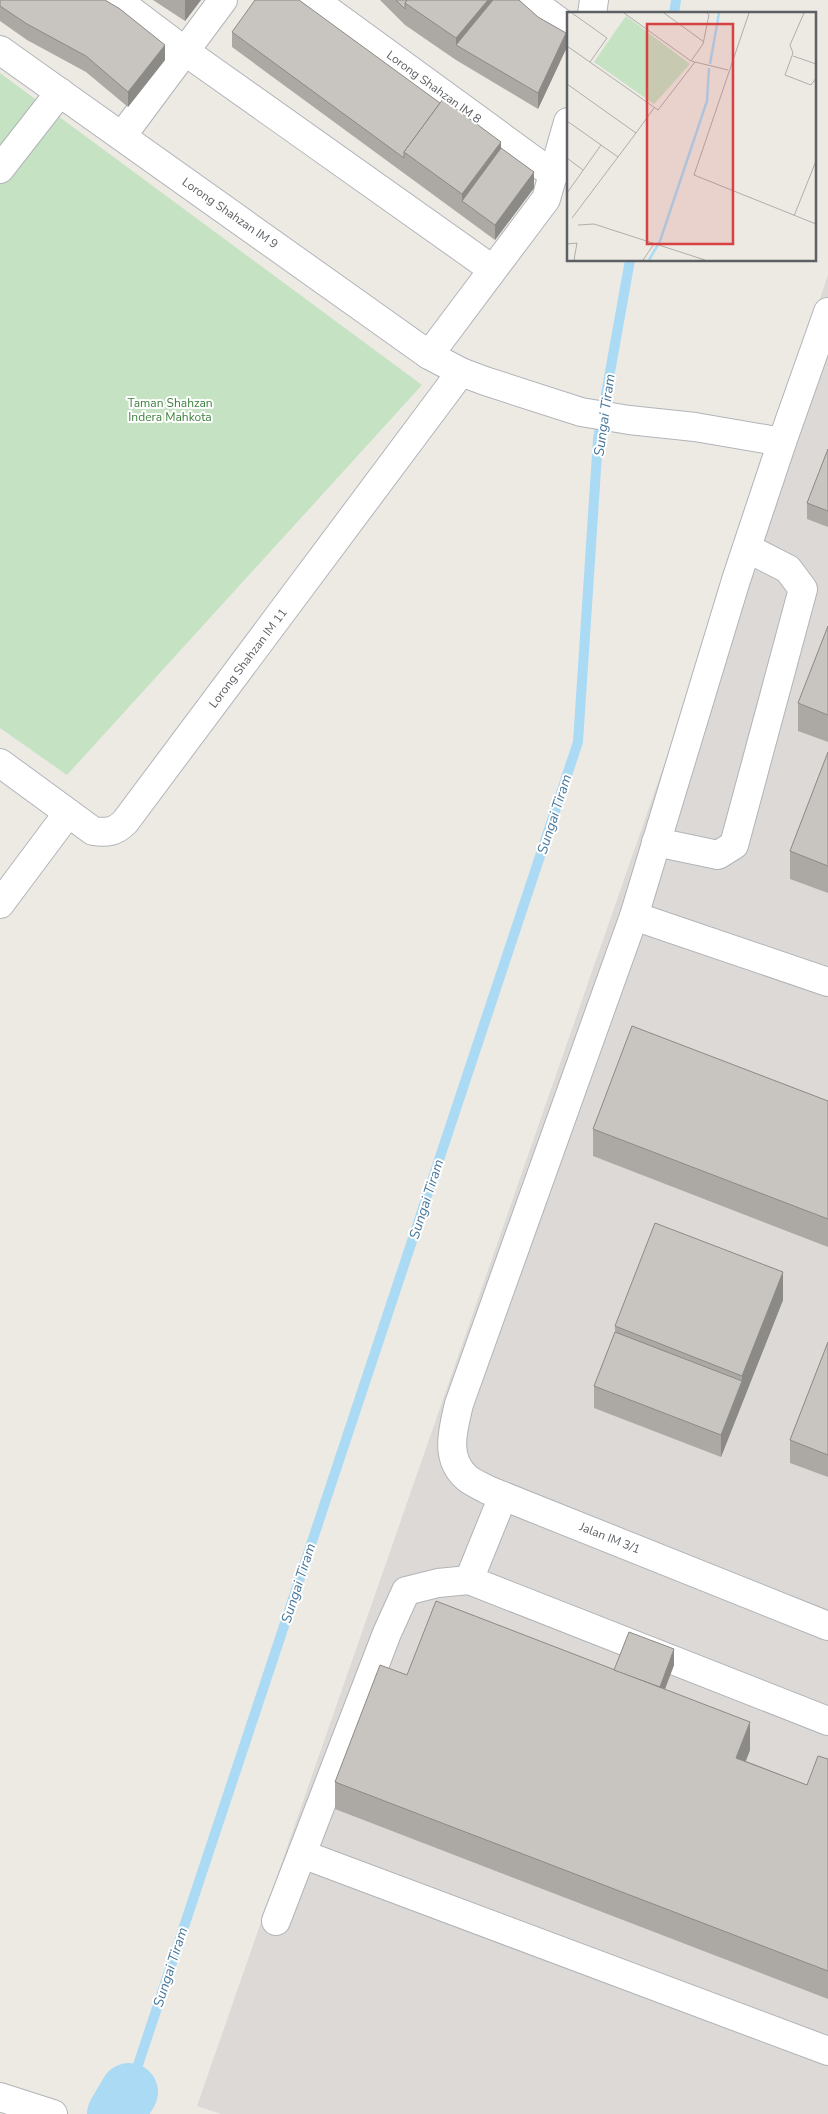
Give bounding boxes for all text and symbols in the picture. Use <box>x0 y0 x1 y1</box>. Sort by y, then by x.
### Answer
inset map <box>567 12 816 261</box>
street label: Lorong Shahzan IM 8 <box>383 47 485 127</box>
street label: Lorong Shahzan IM 9 <box>179 174 281 252</box>
water label: Sungai Tiram <box>589 373 620 457</box>
park label: Taman Shahzan Indera Mahkota <box>127 395 213 425</box>
street label: Lorong Shahzan IM 11 <box>205 605 291 711</box>
water label: Sungai Tiram <box>533 772 576 857</box>
water label: Sungai Tiram <box>405 1157 448 1242</box>
street label: Jalan IM 3/1 <box>576 1518 643 1557</box>
water label: Sungai Tiram <box>277 1541 320 1626</box>
water label: Sungai Tiram <box>149 1925 192 2010</box>

